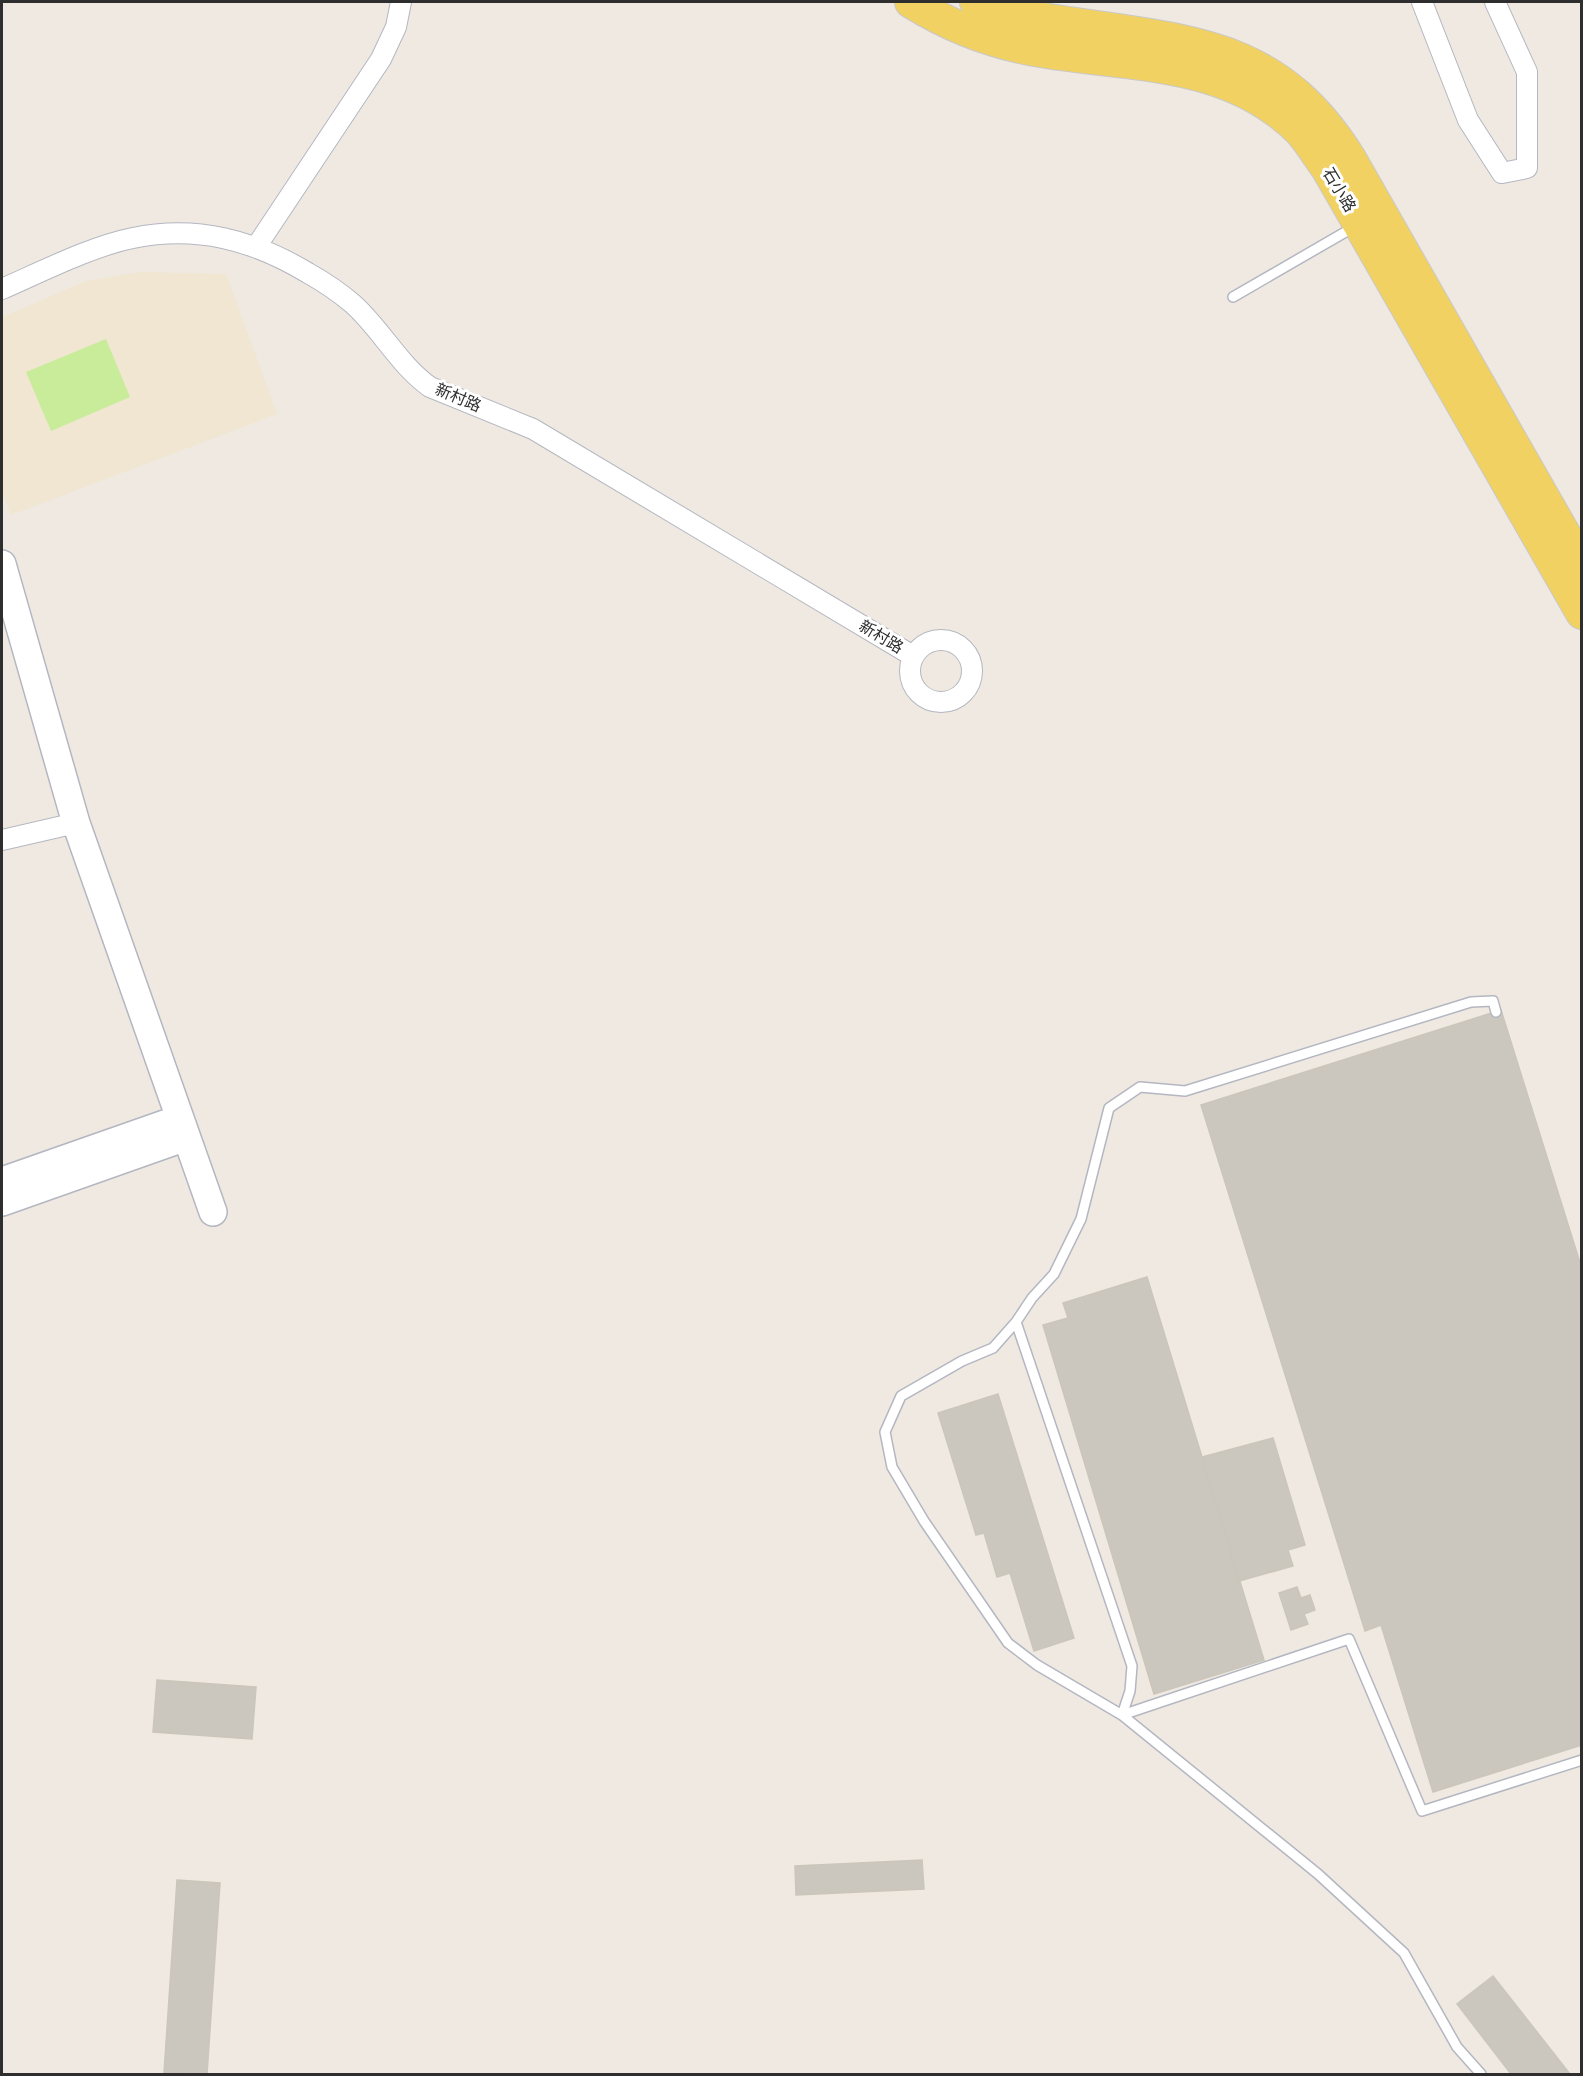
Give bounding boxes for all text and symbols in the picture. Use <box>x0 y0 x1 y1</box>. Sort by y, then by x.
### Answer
street label: 石小路 <box>1320 165 1359 215</box>
street label: 新村路 <box>433 380 484 415</box>
street label: 新村路 <box>856 617 906 656</box>

